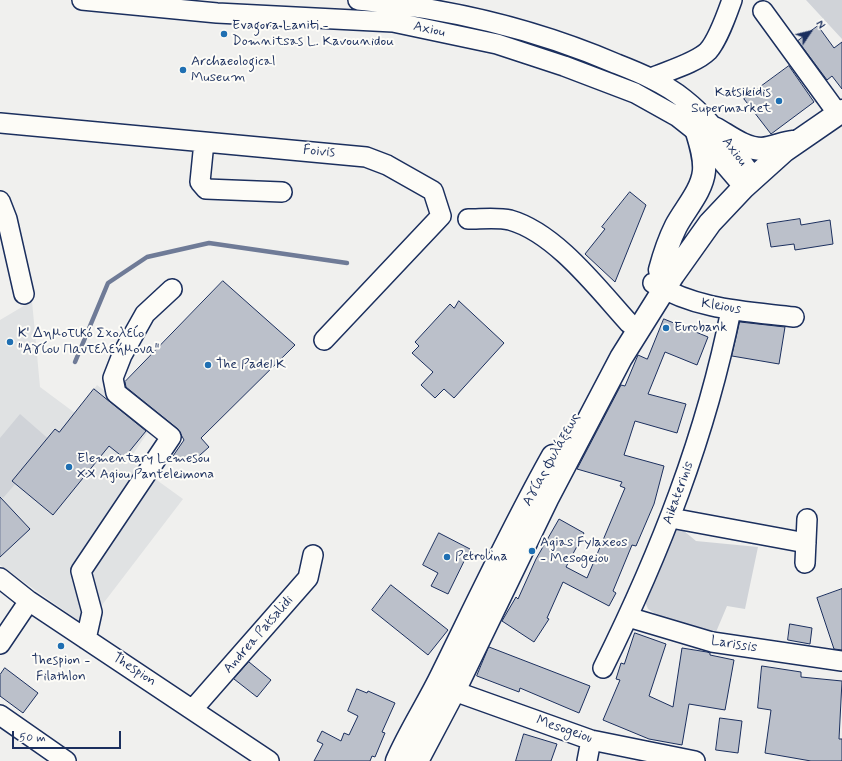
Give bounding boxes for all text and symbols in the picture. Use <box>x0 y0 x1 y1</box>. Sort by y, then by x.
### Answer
north arrow <box>790 12 830 52</box>
place label: Evagora Laniti - Domnitsas L. Kavounidou <box>232 18 394 50</box>
street label: Axiou <box>412 18 446 42</box>
text: N <box>812 18 828 32</box>
marker: Evagora Laniti - Domnitsas L. Kavounidou <box>219 29 229 39</box>
place label: Archaeological Museum <box>191 54 275 86</box>
marker: Archaeological Museum <box>178 65 188 75</box>
place label: Katsikidis Supermarket <box>691 85 771 118</box>
marker: Katsikidis Supermarket <box>774 96 784 106</box>
street label: Axiou <box>718 134 750 170</box>
street label: Foivis <box>302 142 336 162</box>
street label: Kleious <box>700 296 742 318</box>
place label: Eurobank <box>674 320 727 336</box>
marker: Eurobank <box>661 323 671 333</box>
place label: Κ' Δημοτικό Σχολείο "Αγίου Παντελεήμονα" <box>18 326 159 358</box>
marker: Κ' Δημοτικό Σχολείο "Αγίου Παντελεήμονα" <box>5 337 15 347</box>
place label: The Padel K <box>216 357 286 373</box>
marker: The Padel K <box>203 360 213 370</box>
street label: Αγίας Φυλάξεως <box>519 410 585 510</box>
place label: Elementary Lemesou XX Agiou Panteleimona <box>77 451 214 484</box>
street label: Aikaterinis <box>660 459 698 527</box>
marker: Elementary Lemesou XX Agiou Panteleimona <box>64 462 74 472</box>
place label: Agias Fylaxeos - Mesogeiou <box>540 535 627 568</box>
marker: Agias Fylaxeos - Mesogeiou <box>527 546 537 556</box>
place label: Petrolina <box>455 549 508 565</box>
marker: Petrolina <box>442 552 452 562</box>
street label: Andrea Patsalidi <box>221 593 297 677</box>
street label: Larissis <box>710 633 758 657</box>
marker: Thespion - Filathlon <box>56 641 66 651</box>
street label: Thespion <box>109 650 159 690</box>
place label: Thespion - Filathlon <box>32 653 90 686</box>
street label: Mesogeiou <box>534 713 594 747</box>
scale bar <box>14 723 123 749</box>
text: 50 m <box>19 730 46 746</box>

